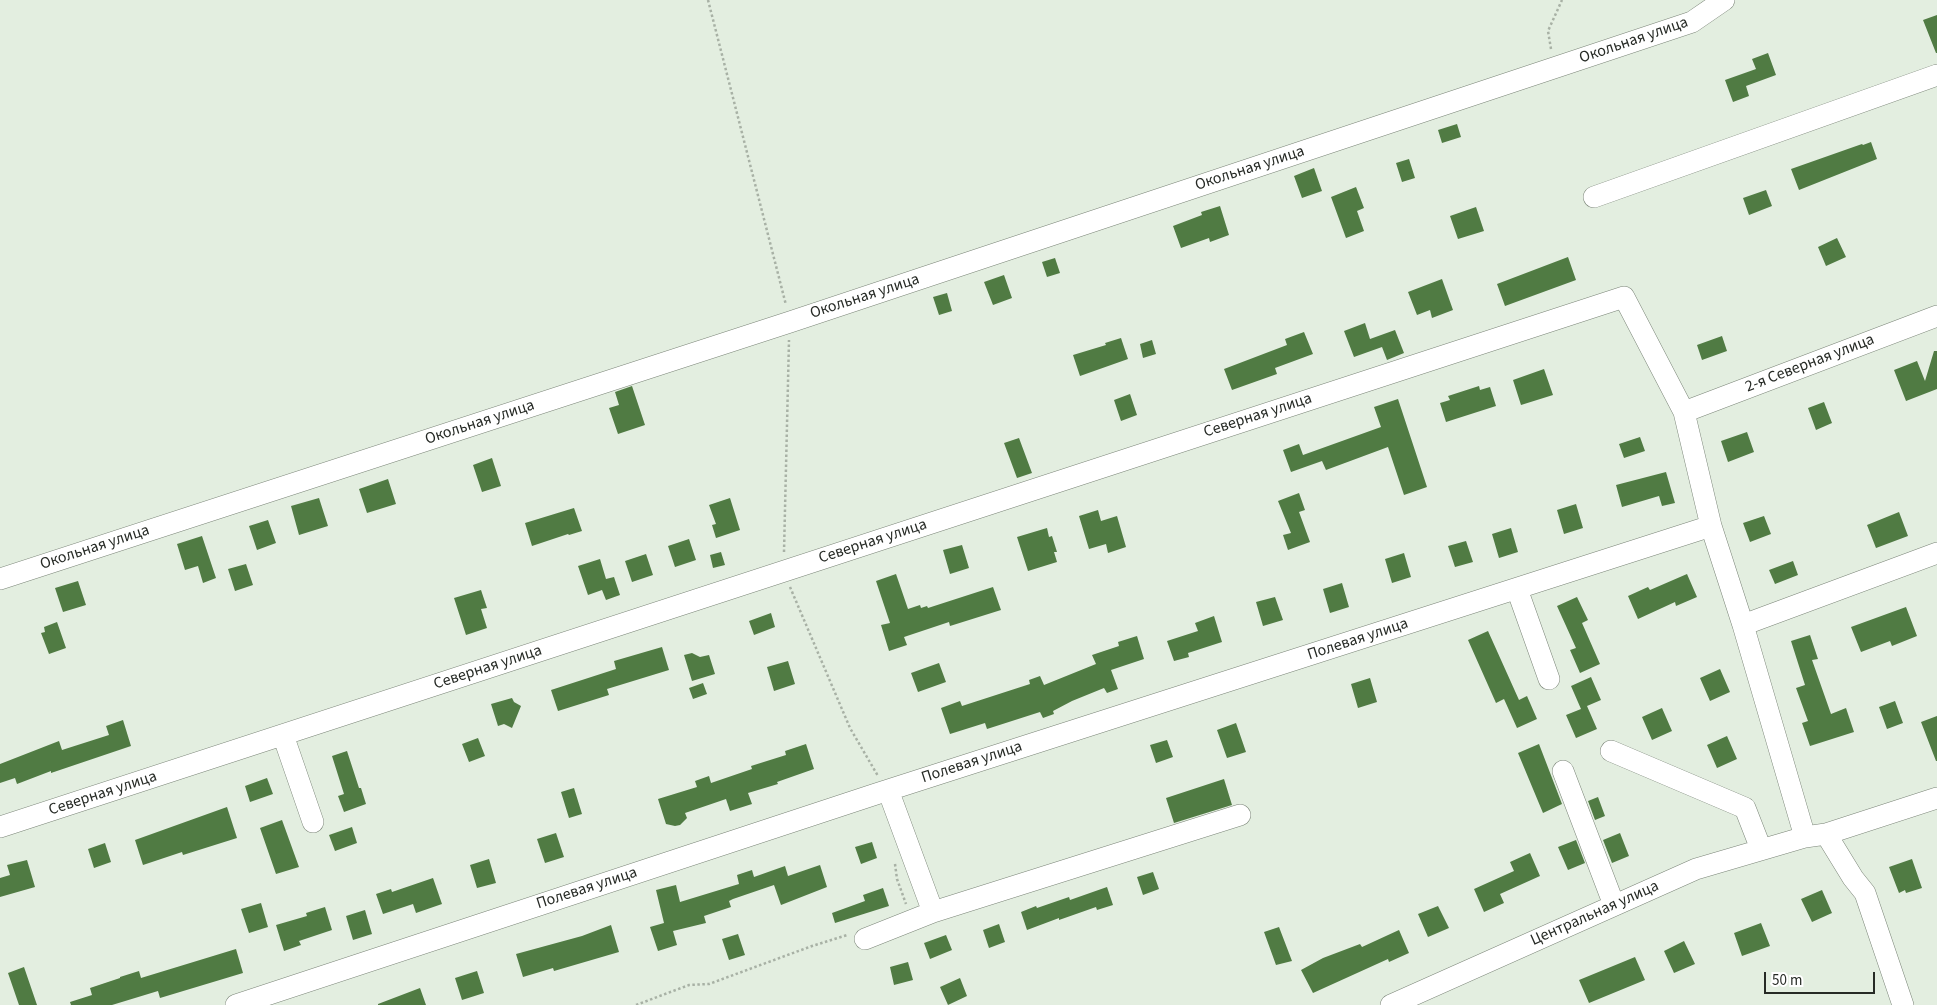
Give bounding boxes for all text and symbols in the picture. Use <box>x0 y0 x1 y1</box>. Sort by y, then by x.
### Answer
street label: Окольная улица <box>1577 13 1691 69</box>
street label: Окольная улица <box>1193 142 1307 196</box>
street label: Окольная улица <box>808 270 922 324</box>
street label: 2-я Северная улица <box>1743 331 1877 397</box>
street label: Северная улица <box>1202 389 1314 443</box>
street label: Окольная улица <box>423 396 537 450</box>
street label: Северная улица <box>817 515 929 569</box>
street label: Окольная улица <box>38 521 152 575</box>
street label: Полевая улица <box>1305 615 1411 665</box>
street label: Северная улица <box>432 641 544 695</box>
street label: Полевая улица <box>919 738 1025 788</box>
street label: Северная улица <box>47 767 159 821</box>
street label: Полевая улица <box>534 864 640 914</box>
street label: Центральная улица <box>1528 877 1662 951</box>
scale bar <box>1767 962 1878 994</box>
text: 50 m <box>1772 970 1802 991</box>

